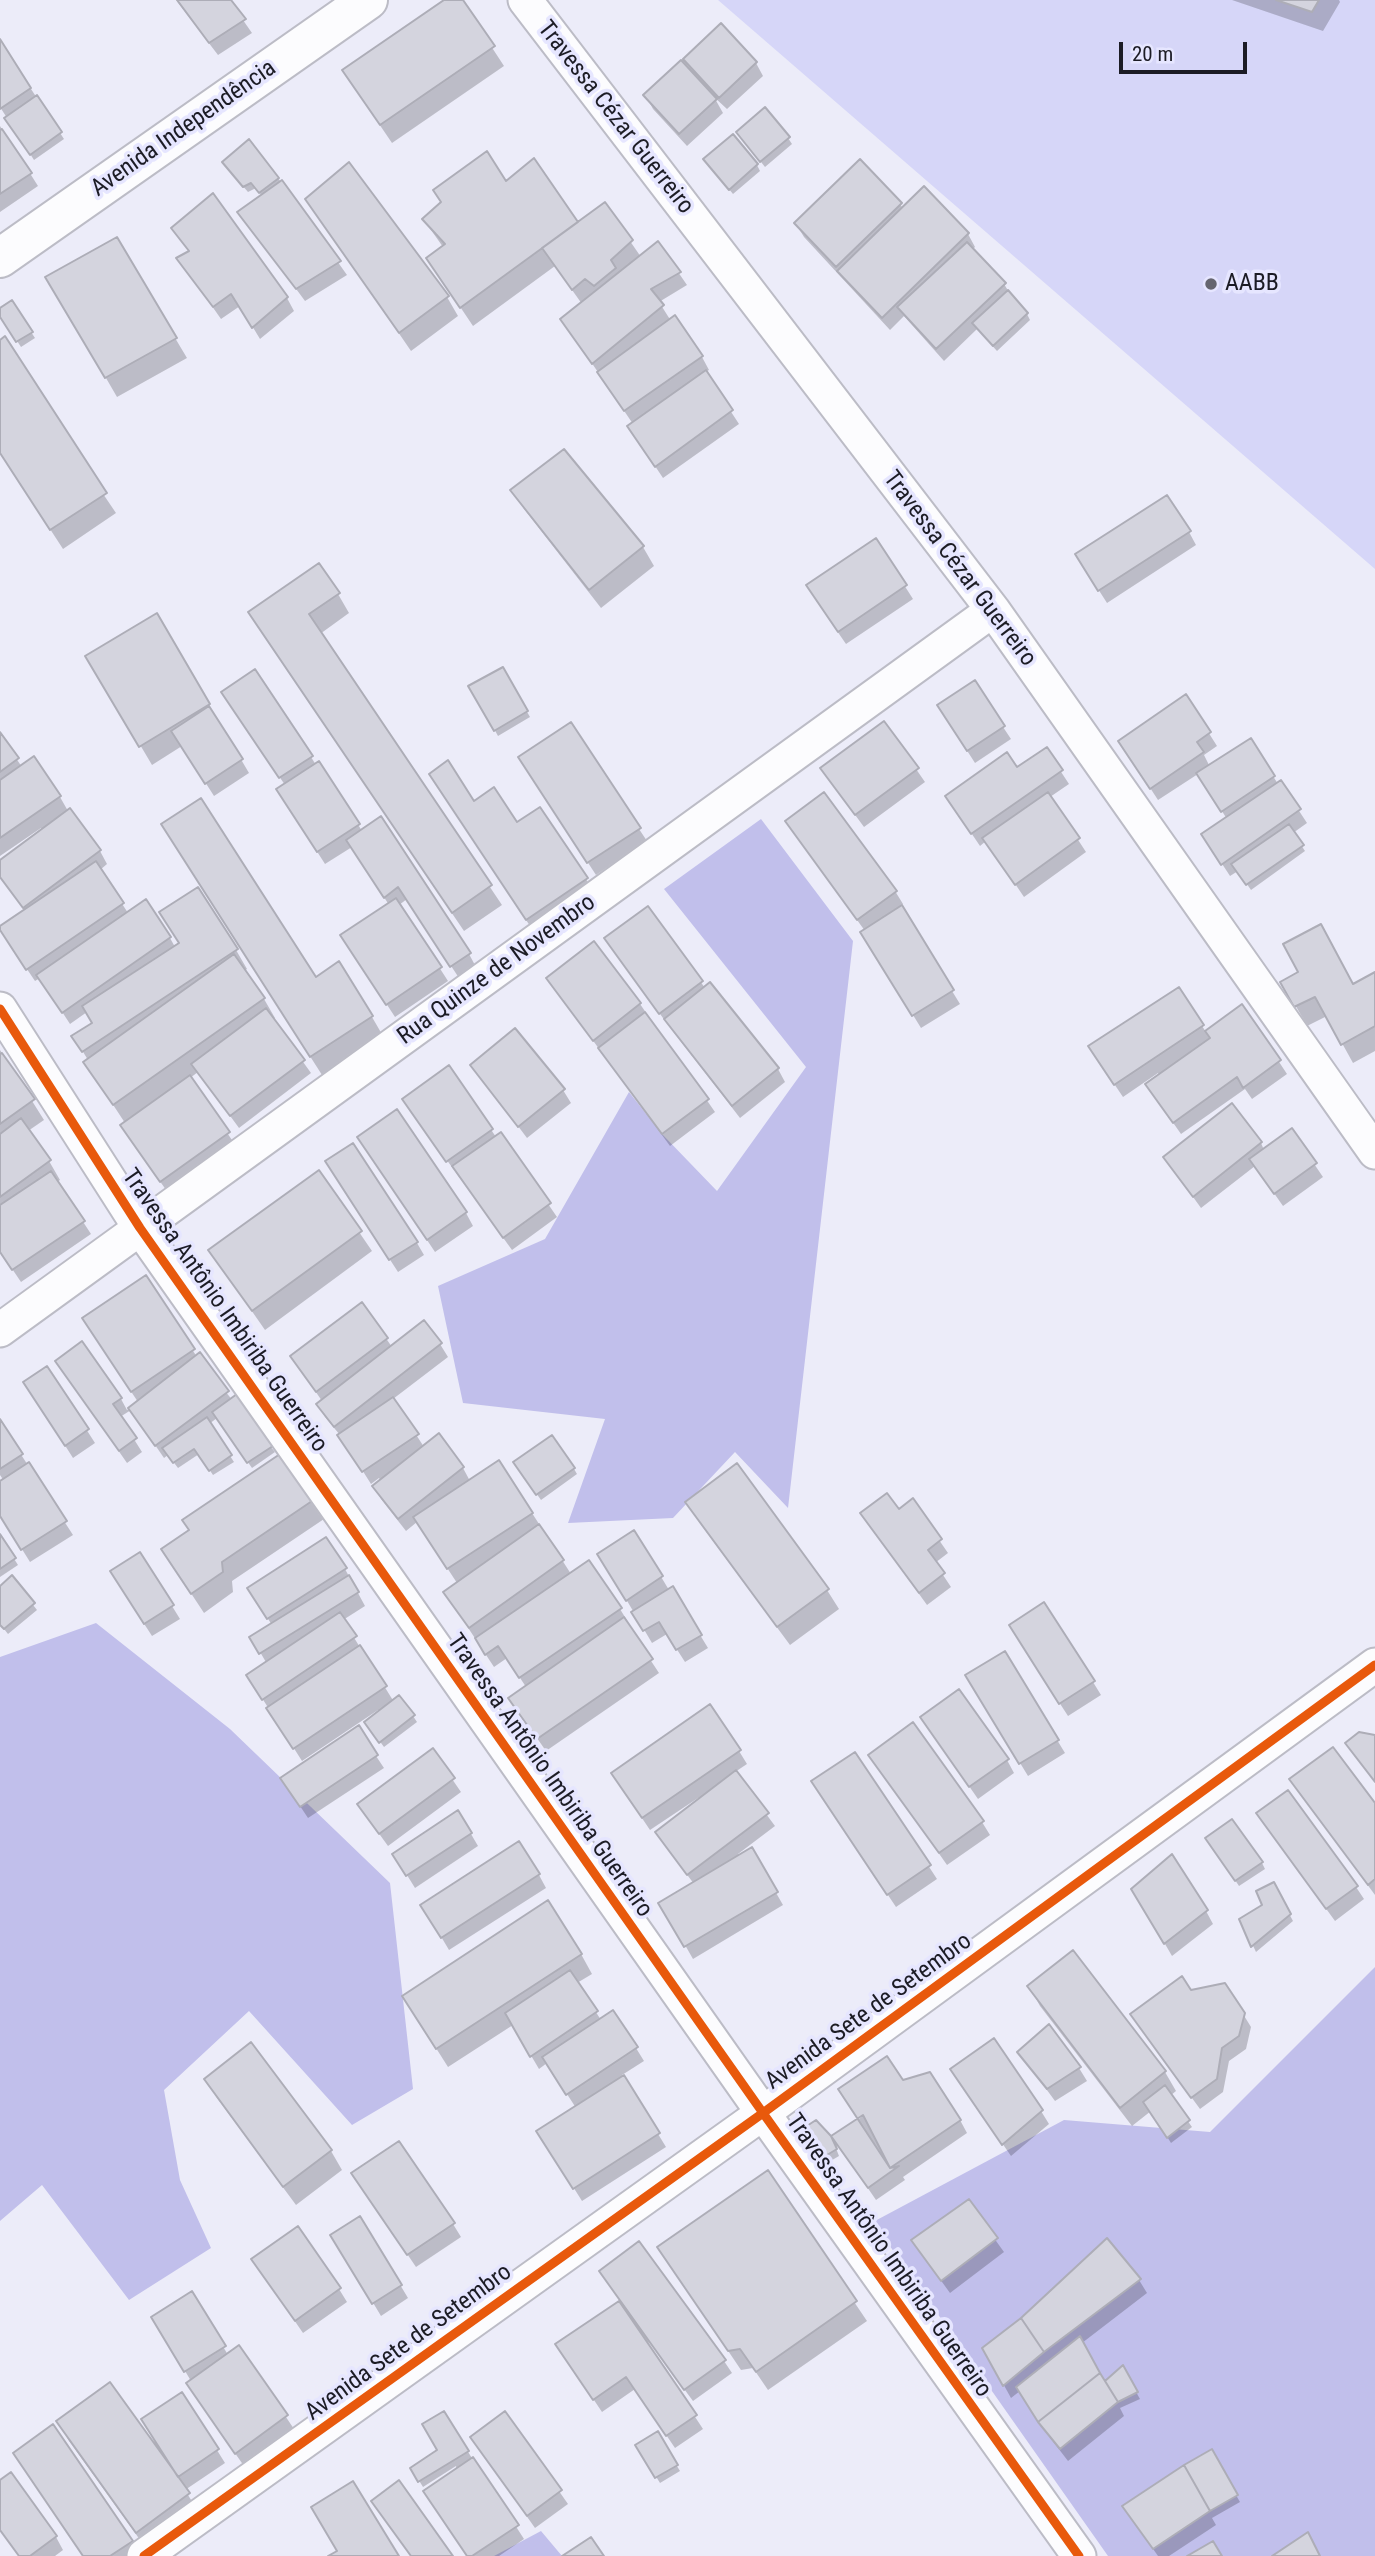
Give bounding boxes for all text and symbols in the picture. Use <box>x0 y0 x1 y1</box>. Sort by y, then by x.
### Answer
street label: Travessa Cézar Guerreiro <box>531 16 699 220</box>
scale bar <box>1123 28 1251 72</box>
text: 20 m <box>1132 42 1173 66</box>
street label: Avenida Independência <box>86 54 282 204</box>
place label: AABB <box>1225 270 1279 298</box>
marker: AABB <box>1203 276 1219 292</box>
street label: Travessa Cézar Guerreiro <box>876 466 1042 672</box>
street label: Rua Quinze de Novembro <box>393 889 601 1051</box>
street label: Travessa Antônio Imbiriba Guerreiro <box>115 1164 333 1458</box>
street label: Travessa Antônio Imbiriba Guerreiro <box>440 1629 658 1923</box>
street label: Avenida Sete de Setembro <box>760 1927 978 2097</box>
street label: Travessa Antônio Imbiriba Guerreiro <box>779 2109 997 2403</box>
street label: Avenida Sete de Setembro <box>300 2258 518 2428</box>

